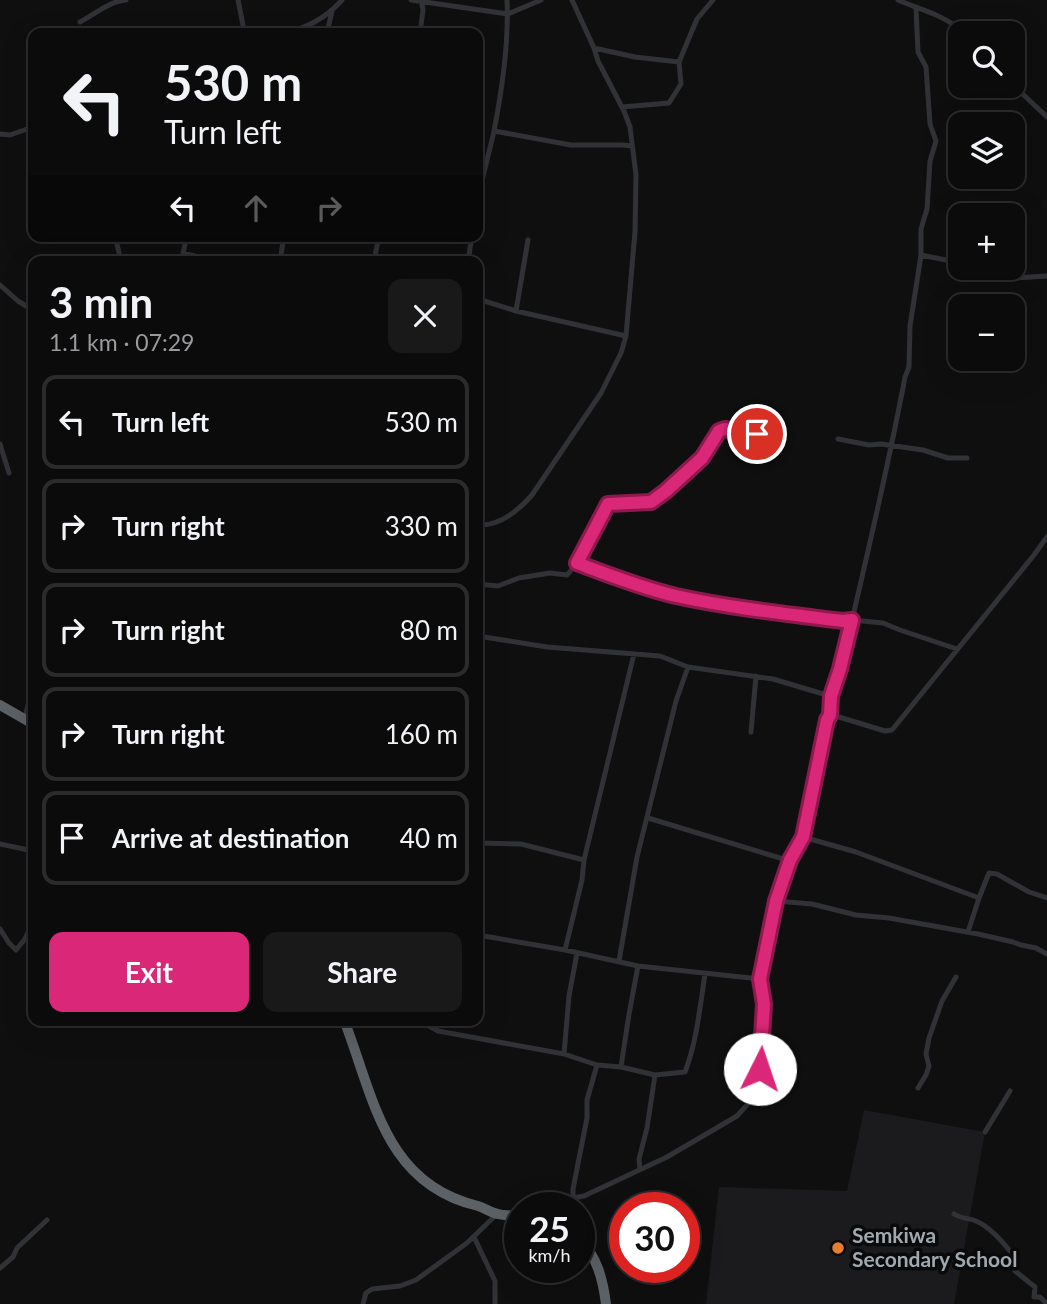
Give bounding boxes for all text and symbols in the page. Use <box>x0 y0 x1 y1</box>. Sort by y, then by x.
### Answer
map controls <box>948 21 1025 371</box>
button: search <box>948 21 1025 98</box>
text: 530 m <box>164 53 302 111</box>
icon: left <box>49 56 140 147</box>
text: Turn left <box>164 112 281 151</box>
button: layers <box>948 112 1025 189</box>
icon: left <box>164 189 202 227</box>
icon: ahead <box>237 189 275 227</box>
icon: right <box>310 189 348 227</box>
button: + <box>948 203 1025 280</box>
text: 3 min <box>49 277 153 327</box>
button: close <box>388 279 462 353</box>
button: − <box>948 294 1025 371</box>
text: 1.1 km · 07:29 <box>49 328 194 356</box>
icon: left <box>53 403 91 441</box>
pin <box>727 404 787 464</box>
text: Turn left <box>112 406 209 438</box>
text: 530 m <box>385 406 458 438</box>
icon: arrive <box>738 415 776 453</box>
icon: right <box>53 507 91 545</box>
text: Turn right <box>112 510 225 542</box>
text: 330 m <box>385 510 458 542</box>
icon: right <box>53 611 91 649</box>
text: Turn right <box>112 614 225 646</box>
text: 80 m <box>400 614 458 646</box>
icon: right <box>53 715 91 753</box>
text: Turn right <box>112 718 225 750</box>
text: 160 m <box>385 718 458 750</box>
icon: arrive <box>53 819 91 857</box>
text: Arrive at destination <box>112 822 349 854</box>
text: 40 m <box>400 822 458 854</box>
button: Exit <box>49 932 249 1012</box>
button: Share <box>263 932 462 1012</box>
position arrow <box>723 1032 797 1106</box>
speed limit sign: 30 <box>609 1192 700 1283</box>
text: 25 <box>529 1207 570 1249</box>
place label: Semkiwa Secondary School <box>852 1222 1017 1271</box>
marker: Semkiwa Secondary School <box>830 1240 846 1256</box>
text: km/h <box>528 1244 571 1266</box>

